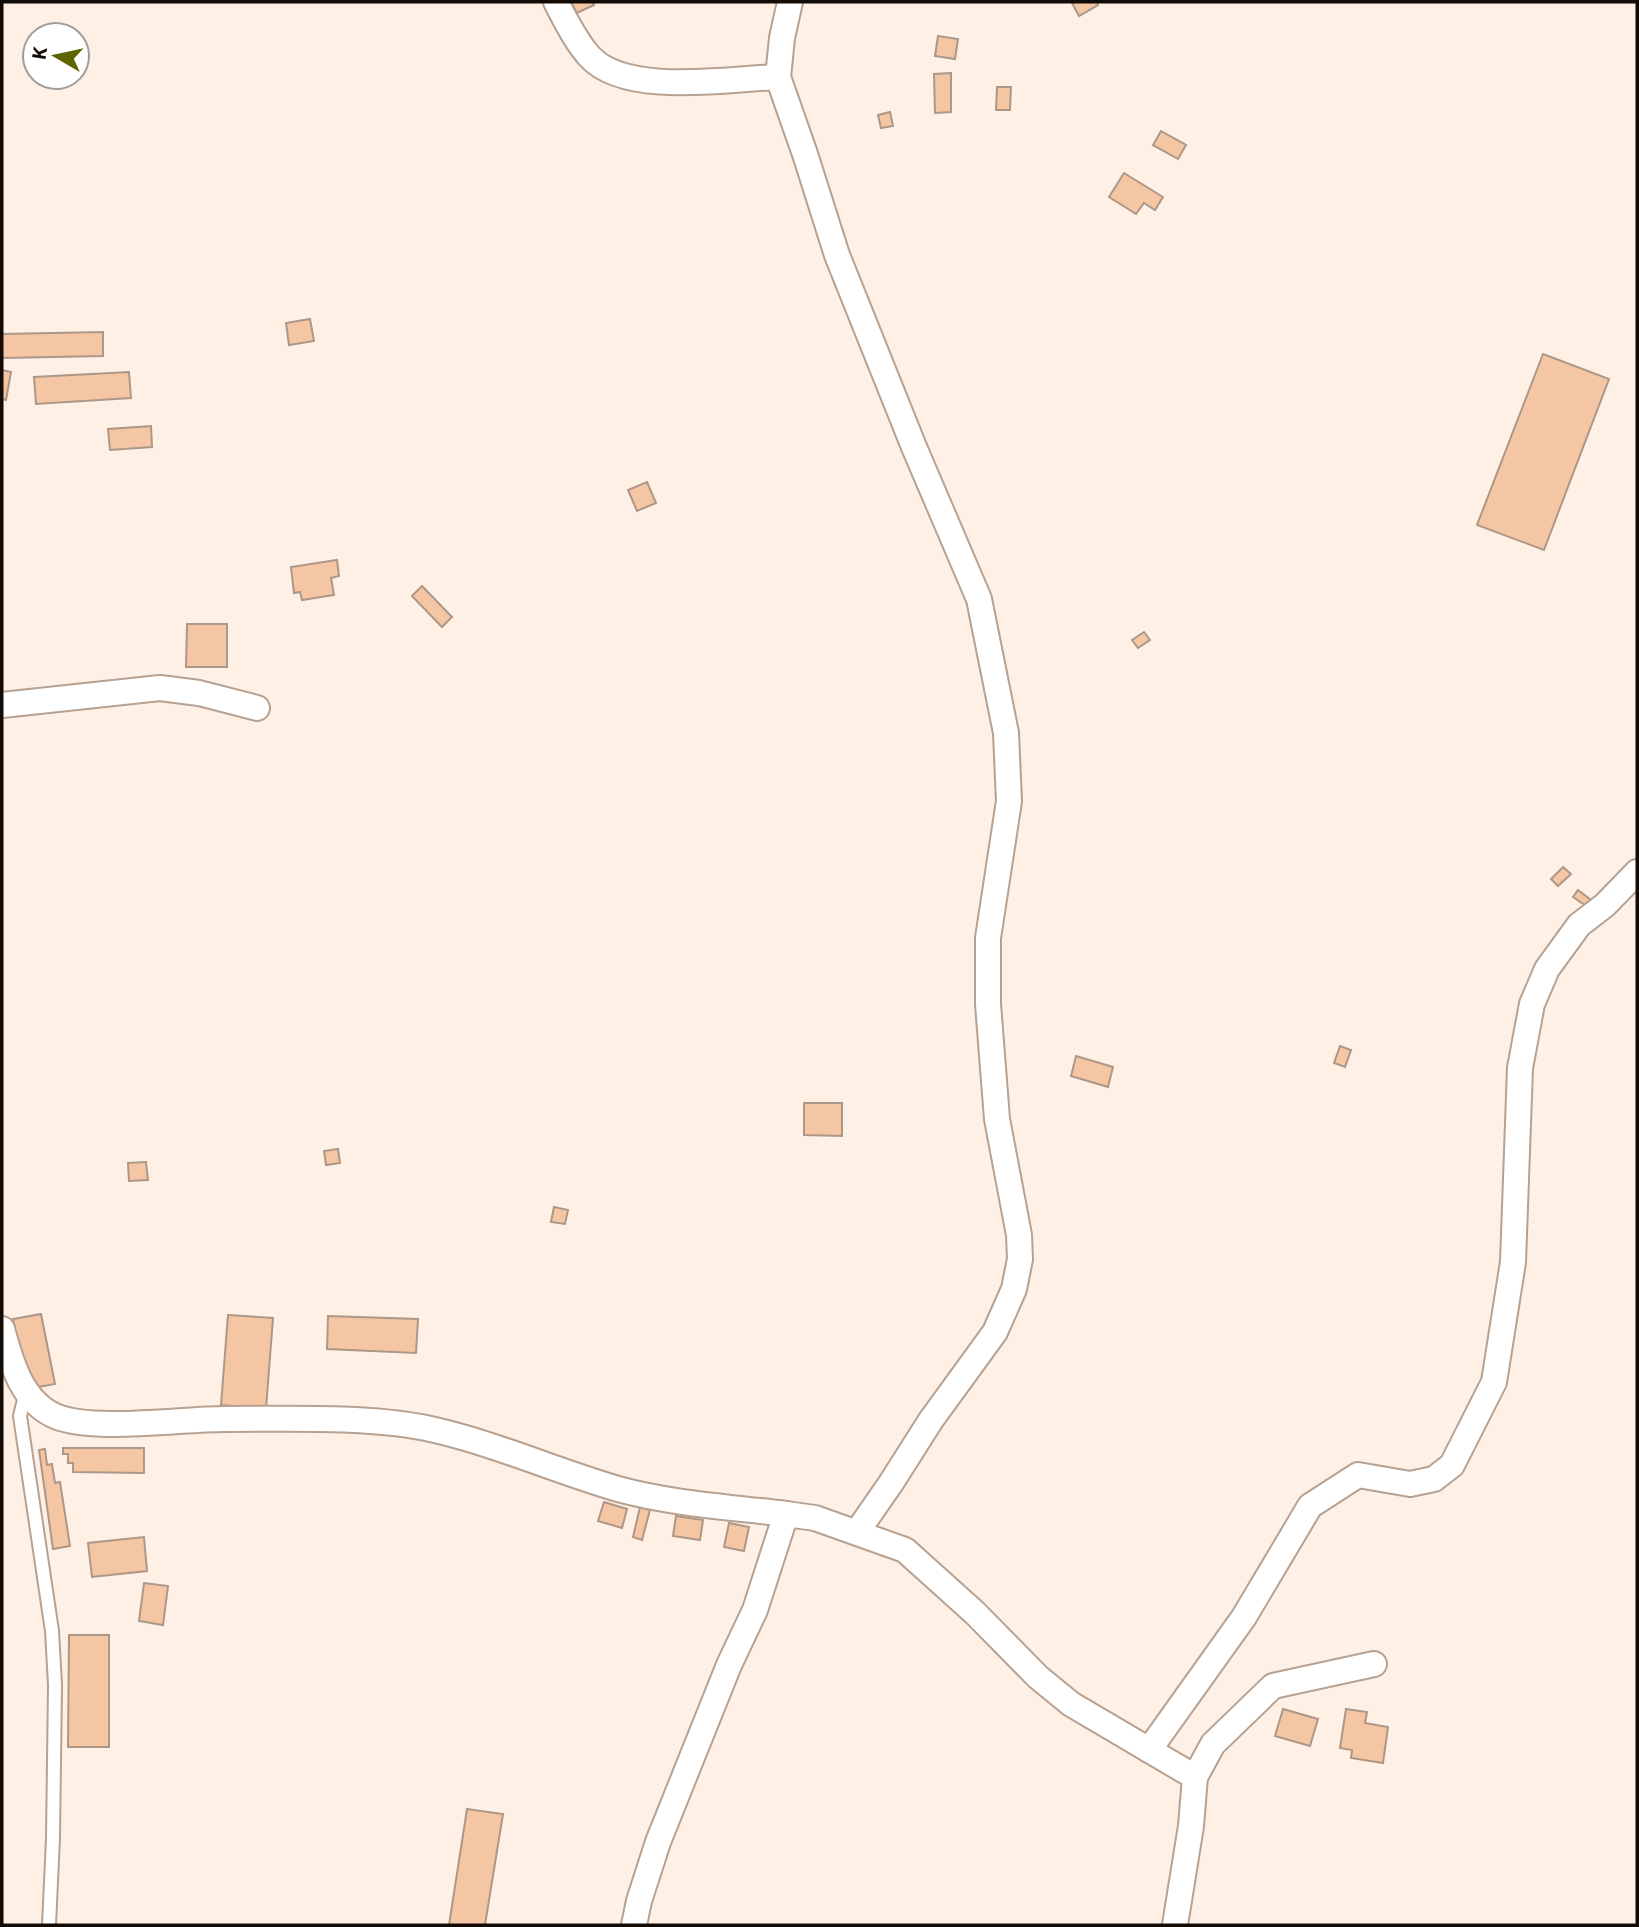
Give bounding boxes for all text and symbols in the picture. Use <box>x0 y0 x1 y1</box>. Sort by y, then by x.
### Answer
north arrow <box>21 21 91 91</box>
text: K <box>25 45 53 62</box>

